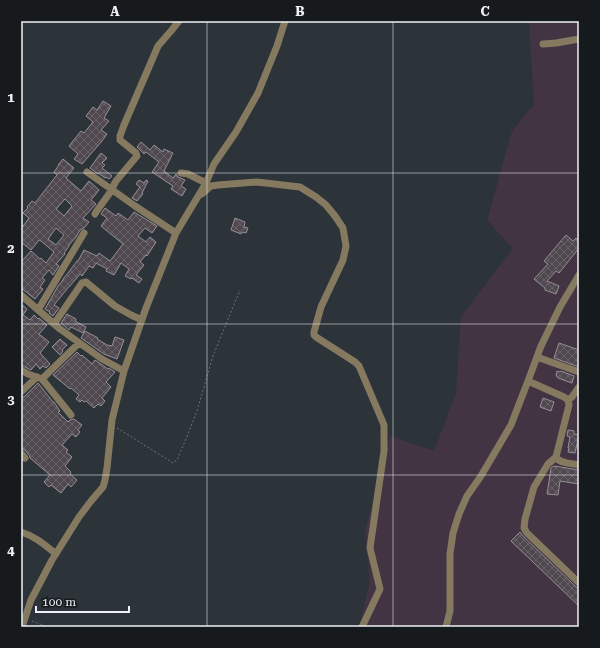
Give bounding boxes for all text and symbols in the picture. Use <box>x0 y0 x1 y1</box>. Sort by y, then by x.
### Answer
text: A <box>110 4 120 19</box>
text: B <box>295 4 305 19</box>
text: C <box>480 4 490 19</box>
text: 1 <box>7 90 15 105</box>
text: 2 <box>7 241 15 256</box>
text: 3 <box>7 392 15 407</box>
text: 4 <box>7 543 15 558</box>
scale bar <box>36 588 129 614</box>
text: 100 m <box>42 595 76 609</box>

